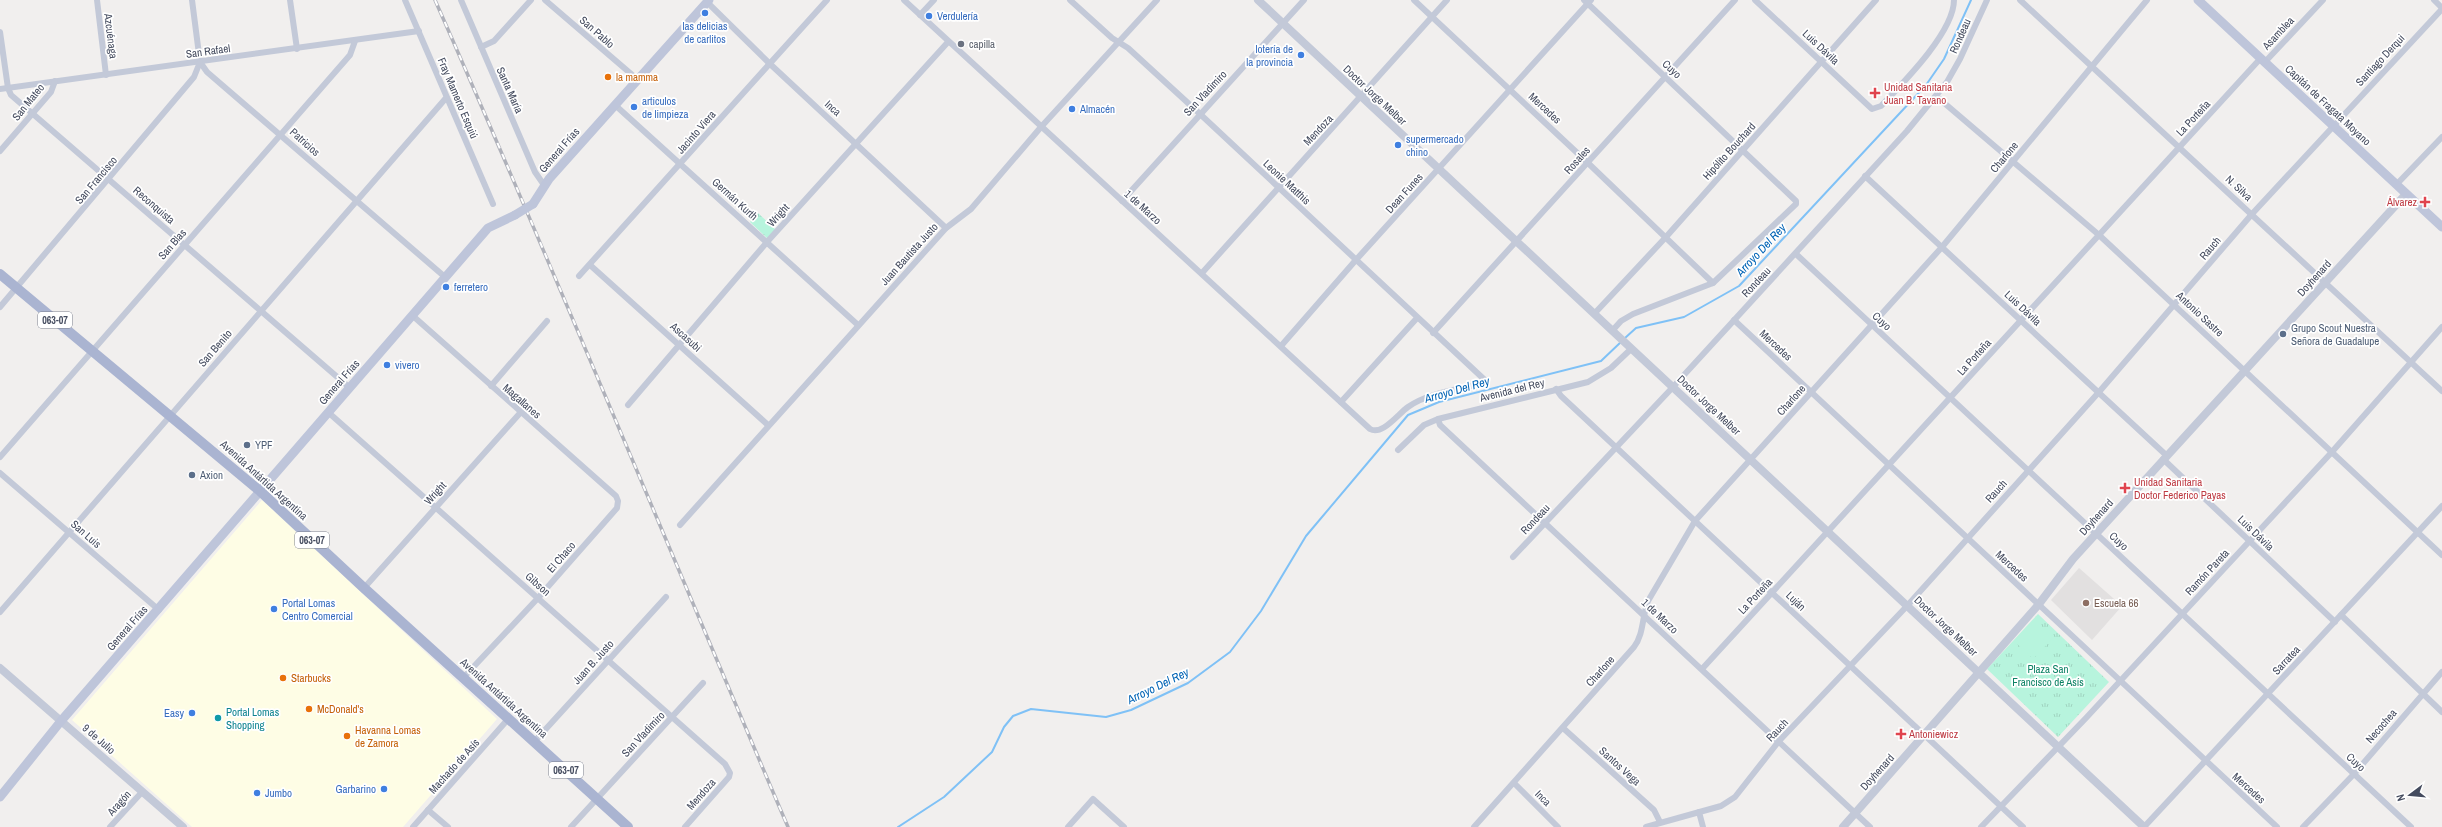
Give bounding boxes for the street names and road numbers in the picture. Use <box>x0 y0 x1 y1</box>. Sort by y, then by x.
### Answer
street label: Azcuénaga <box>101 12 121 59</box>
street label: San Pablo <box>577 13 617 51</box>
street label: Asamblea <box>2259 14 2297 53</box>
street label: Rondeau <box>1946 16 1974 56</box>
street label: Luis Dávila <box>1800 26 1842 68</box>
street label: Santiago Derqui <box>2352 31 2408 89</box>
street label: San Rafael <box>185 41 231 61</box>
street label: Fray Mamerto Esquiú <box>435 55 481 141</box>
street label: Cuyo <box>1660 57 1684 81</box>
street label: Doctor Jorge Melber <box>1340 62 1410 128</box>
street label: Capitán de Fragata Moyano <box>2282 62 2374 148</box>
street label: Santa María <box>494 65 526 115</box>
street label: San Vladimiro <box>1180 67 1230 119</box>
street label: San Mateo <box>9 81 47 123</box>
street label: Mercedes <box>1526 89 1565 127</box>
street label: Inca <box>822 97 844 119</box>
street label: La Porteña <box>2173 97 2213 139</box>
street label: Jacinto Viera <box>673 107 719 157</box>
street label: Mendoza <box>1300 112 1336 148</box>
street label: Hipólito Bouchard <box>1700 119 1758 183</box>
street label: General Frías <box>536 124 583 175</box>
street label: Patricios <box>287 125 323 159</box>
street label: Charlone <box>1987 138 2021 176</box>
street label: Rosales <box>1561 143 1593 177</box>
street label: San Francisco <box>72 153 120 207</box>
street label: Leonie Matthis <box>1260 157 1314 208</box>
street label: Dean Funes <box>1382 170 1426 216</box>
street label: N. Silva <box>2223 172 2255 204</box>
street label: Germán Kurth <box>709 175 761 223</box>
street label: Reconquista <box>130 183 178 227</box>
street label: 1 de Marzo <box>1122 187 1164 227</box>
street label: Wright <box>764 200 792 230</box>
street label: Juan Bautista Justo <box>877 220 941 288</box>
street label: San Blas <box>155 225 189 262</box>
street label: Rauch <box>2196 234 2224 262</box>
street label: Doyhenard <box>2294 257 2334 299</box>
street label: Rondeau <box>1738 264 1774 300</box>
street label: Luis Dávila <box>2002 287 2044 329</box>
street label: Antonio Sastre <box>2173 288 2227 339</box>
street label: Cuyo <box>1870 309 1894 333</box>
road number: 063-07 <box>38 312 72 328</box>
street label: Ascasubi <box>667 319 704 355</box>
street label: Mercedes <box>1757 326 1796 364</box>
street label: San Benito <box>195 327 235 369</box>
street label: La Porteña <box>1954 336 1994 378</box>
street label: General Frías <box>316 356 363 407</box>
street label: Doctor Jorge Melber <box>1674 372 1744 438</box>
street label: Avenida del Rey <box>1477 375 1546 405</box>
street label: Magallanes <box>500 381 544 422</box>
street label: Charlone <box>1774 382 1808 418</box>
street label: Avenida Antártida Argentina <box>217 436 311 523</box>
street label: Rauch <box>1982 477 2010 505</box>
street label: Wright <box>421 478 449 508</box>
street label: Doyhenard <box>2076 496 2116 538</box>
street label: Rondeau <box>1517 501 1553 537</box>
street label: Luis Dávila <box>2235 512 2277 554</box>
street label: San Luis <box>68 517 104 551</box>
street label: Cuyo <box>2107 529 2131 553</box>
road number: 063-07 <box>295 532 329 548</box>
street label: El Chaco <box>544 539 578 575</box>
street label: Ramón Pareta <box>2182 546 2232 598</box>
street label: Mercedes <box>1993 547 2032 585</box>
street label: Gibson <box>523 569 553 599</box>
street label: La Porteña <box>1735 575 1775 617</box>
street label: Luján <box>1783 588 1809 614</box>
street label: Doctor Jorge Melber <box>1911 593 1981 659</box>
street label: 1 de Marzo <box>1639 595 1681 637</box>
street label: General Frías <box>104 602 151 653</box>
street label: Juan B. Justo <box>570 637 616 687</box>
street label: Sarratea <box>2269 643 2303 677</box>
street label: Charlone <box>1583 653 1617 689</box>
street label: Avenida Antártida Argentina <box>457 654 551 741</box>
street label: Necochea <box>2362 706 2400 746</box>
street label: San Vladimiro <box>618 708 668 760</box>
street label: Rauch <box>1763 716 1791 744</box>
street label: 9 de Julio <box>80 721 118 757</box>
street label: Machado de Asís <box>426 735 483 796</box>
street label: Santos Vega <box>1596 744 1644 788</box>
street label: Cuyo <box>2344 750 2368 774</box>
street label: Doyhenard <box>1857 751 1897 793</box>
road number: 063-07 <box>549 762 583 778</box>
street label: Mercedes <box>2230 770 2269 807</box>
street label: Mendoza <box>684 775 718 813</box>
street label: Inca <box>1532 787 1554 809</box>
street label: Aragón <box>103 788 134 819</box>

